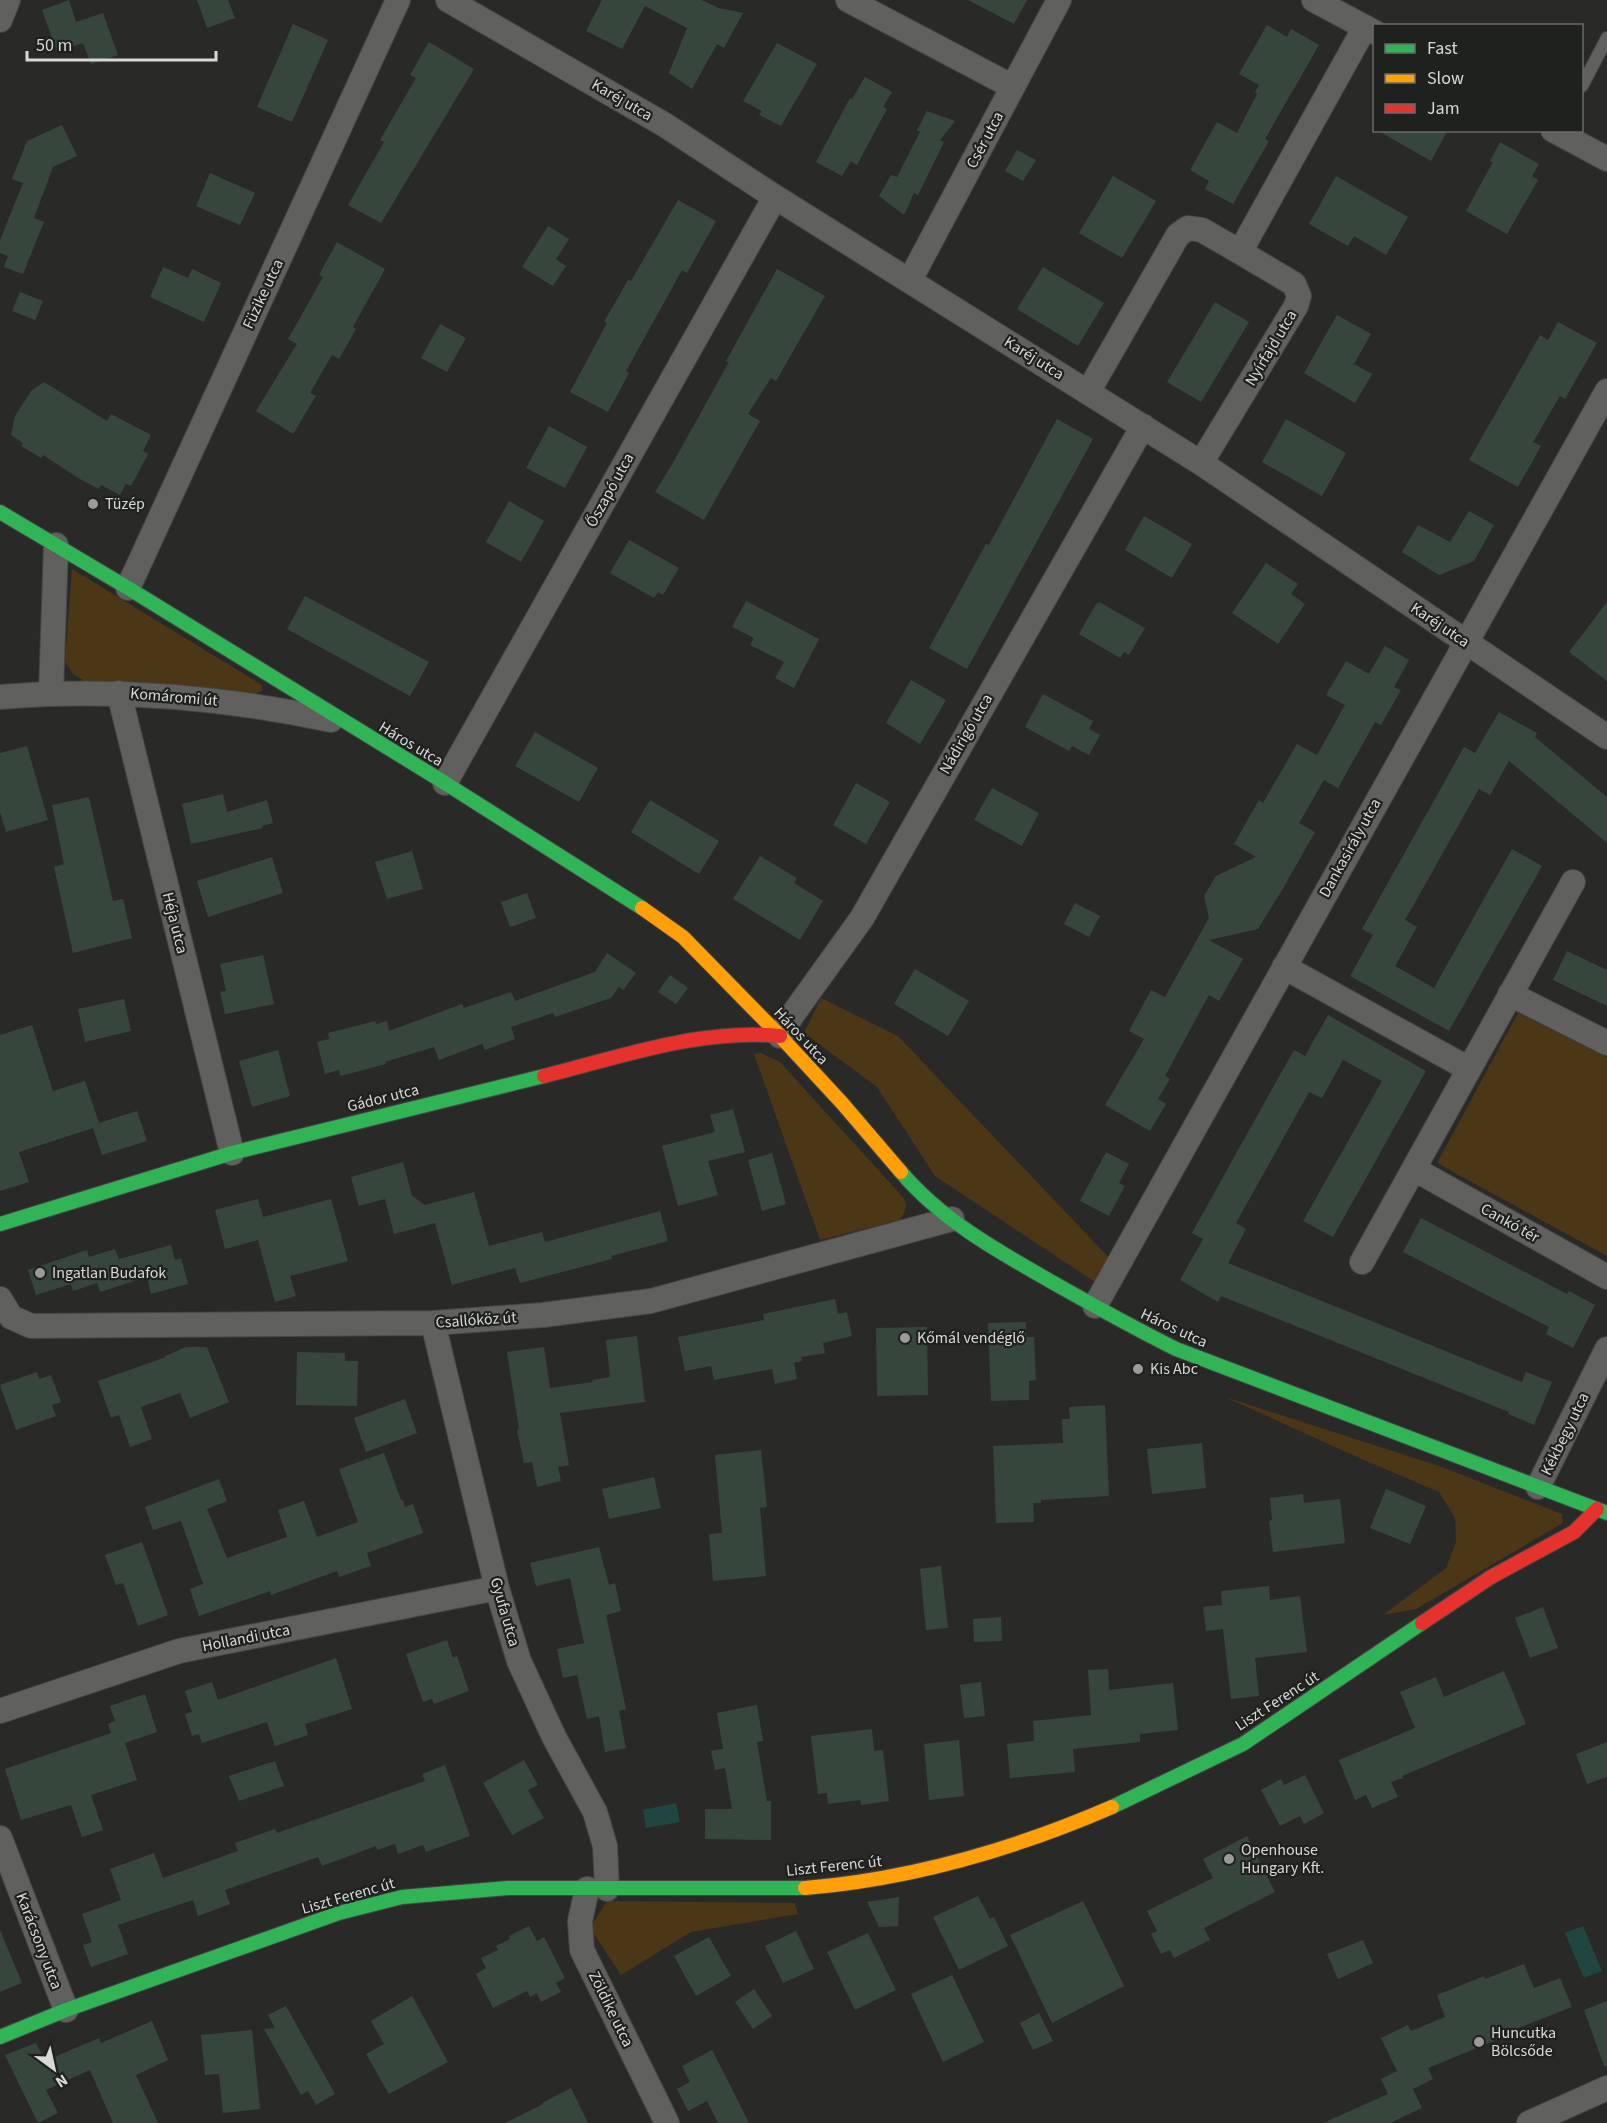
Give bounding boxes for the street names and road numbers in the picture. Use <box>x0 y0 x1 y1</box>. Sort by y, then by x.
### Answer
street label: Karéj utca <box>588 74 656 126</box>
street label: Csér utca <box>961 108 1009 172</box>
street label: Füzike utca <box>237 255 289 333</box>
street label: Nyírfajd utca <box>1240 306 1302 390</box>
street label: Karéj utca <box>1000 331 1068 385</box>
street label: Őszapó utca <box>581 449 639 531</box>
street label: Karéj utca <box>1406 597 1474 653</box>
street label: Komáromi út <box>129 682 219 712</box>
street label: Nádirigó utca <box>934 690 998 778</box>
street label: Háros utca <box>375 716 447 772</box>
street label: Dankasirály utca <box>1314 794 1386 902</box>
street label: Héja utca <box>157 890 193 956</box>
street label: Háros utca <box>769 1002 833 1070</box>
street label: Gádor utca <box>345 1078 421 1118</box>
street label: Cankó tér <box>1477 1198 1544 1248</box>
street label: Háros utca <box>1137 1303 1211 1353</box>
street label: Csallóköz út <box>435 1306 518 1334</box>
street label: Kékbegy utca <box>1535 1389 1595 1479</box>
street label: Gyufa utca <box>485 1575 525 1649</box>
street label: Hollandi utca <box>200 1619 292 1657</box>
street label: Liszt Ferenc út <box>1231 1665 1324 1736</box>
street label: Liszt Ferenc út <box>785 1850 884 1882</box>
street label: Liszt Ferenc út <box>299 1872 398 1920</box>
street label: Karácsony utca <box>10 1890 68 1992</box>
street label: Zöldike utca <box>583 1967 639 2051</box>

